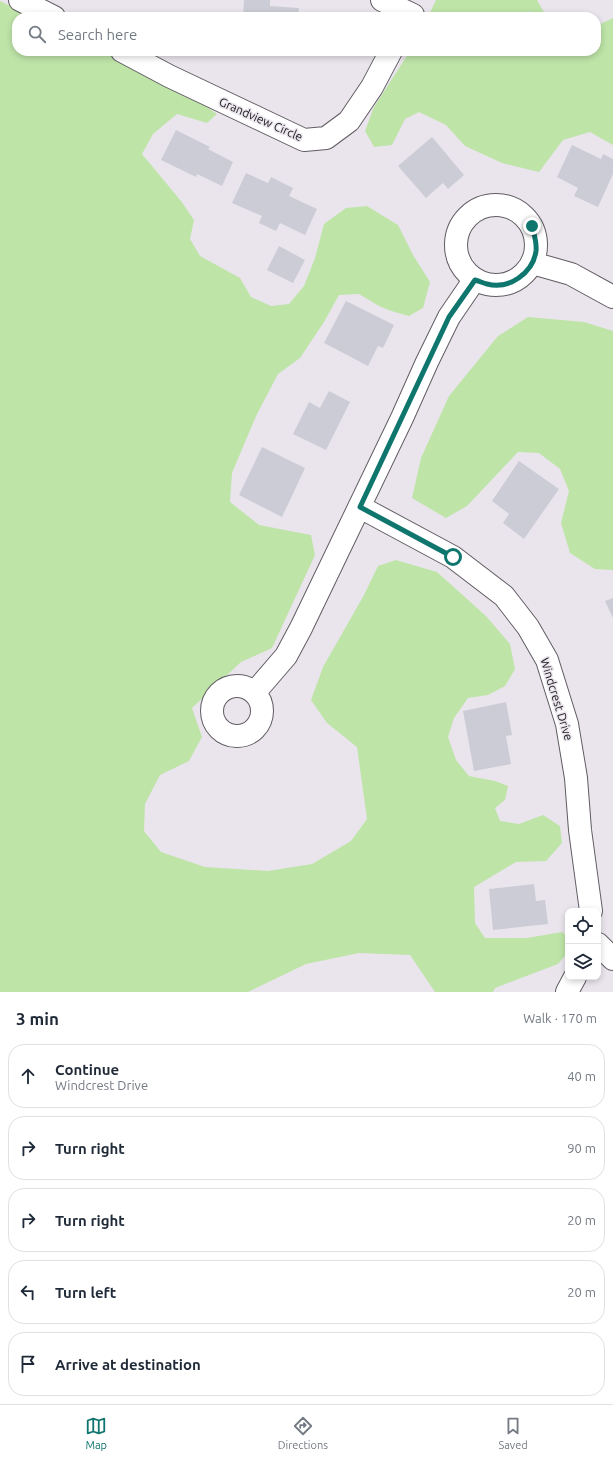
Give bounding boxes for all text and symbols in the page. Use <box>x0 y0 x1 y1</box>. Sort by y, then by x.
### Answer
search box <box>12 12 601 56</box>
icon: search <box>26 23 48 45</box>
text: Search here <box>58 26 137 43</box>
street label: Grandview Circle <box>217 95 305 143</box>
route end <box>523 217 541 235</box>
route start <box>444 548 462 566</box>
street label: Windcrest Drive <box>538 656 576 742</box>
map controls <box>565 908 601 980</box>
button: locate <box>565 908 601 944</box>
button: layers <box>565 944 601 980</box>
text: 3 min <box>16 1009 59 1028</box>
text: Walk · 170 m <box>523 1011 597 1025</box>
text: Continue <box>55 1061 119 1078</box>
icon: ahead <box>17 1065 39 1087</box>
text: 40 m <box>567 1069 596 1083</box>
text: Windcrest Drive <box>55 1078 148 1092</box>
icon: right <box>17 1137 39 1159</box>
text: Turn right <box>55 1140 125 1157</box>
text: 90 m <box>567 1141 596 1155</box>
icon: right <box>17 1209 39 1231</box>
text: Turn right <box>55 1212 125 1229</box>
text: 20 m <box>567 1213 596 1227</box>
icon: left <box>17 1281 39 1303</box>
text: Turn left <box>55 1284 116 1301</box>
text: 20 m <box>567 1285 596 1299</box>
icon: arrive <box>17 1353 39 1375</box>
text: Arrive at destination <box>55 1356 201 1373</box>
tab: Map <box>85 1415 107 1451</box>
tab: Directions <box>278 1415 328 1451</box>
tab: Saved <box>498 1415 528 1451</box>

